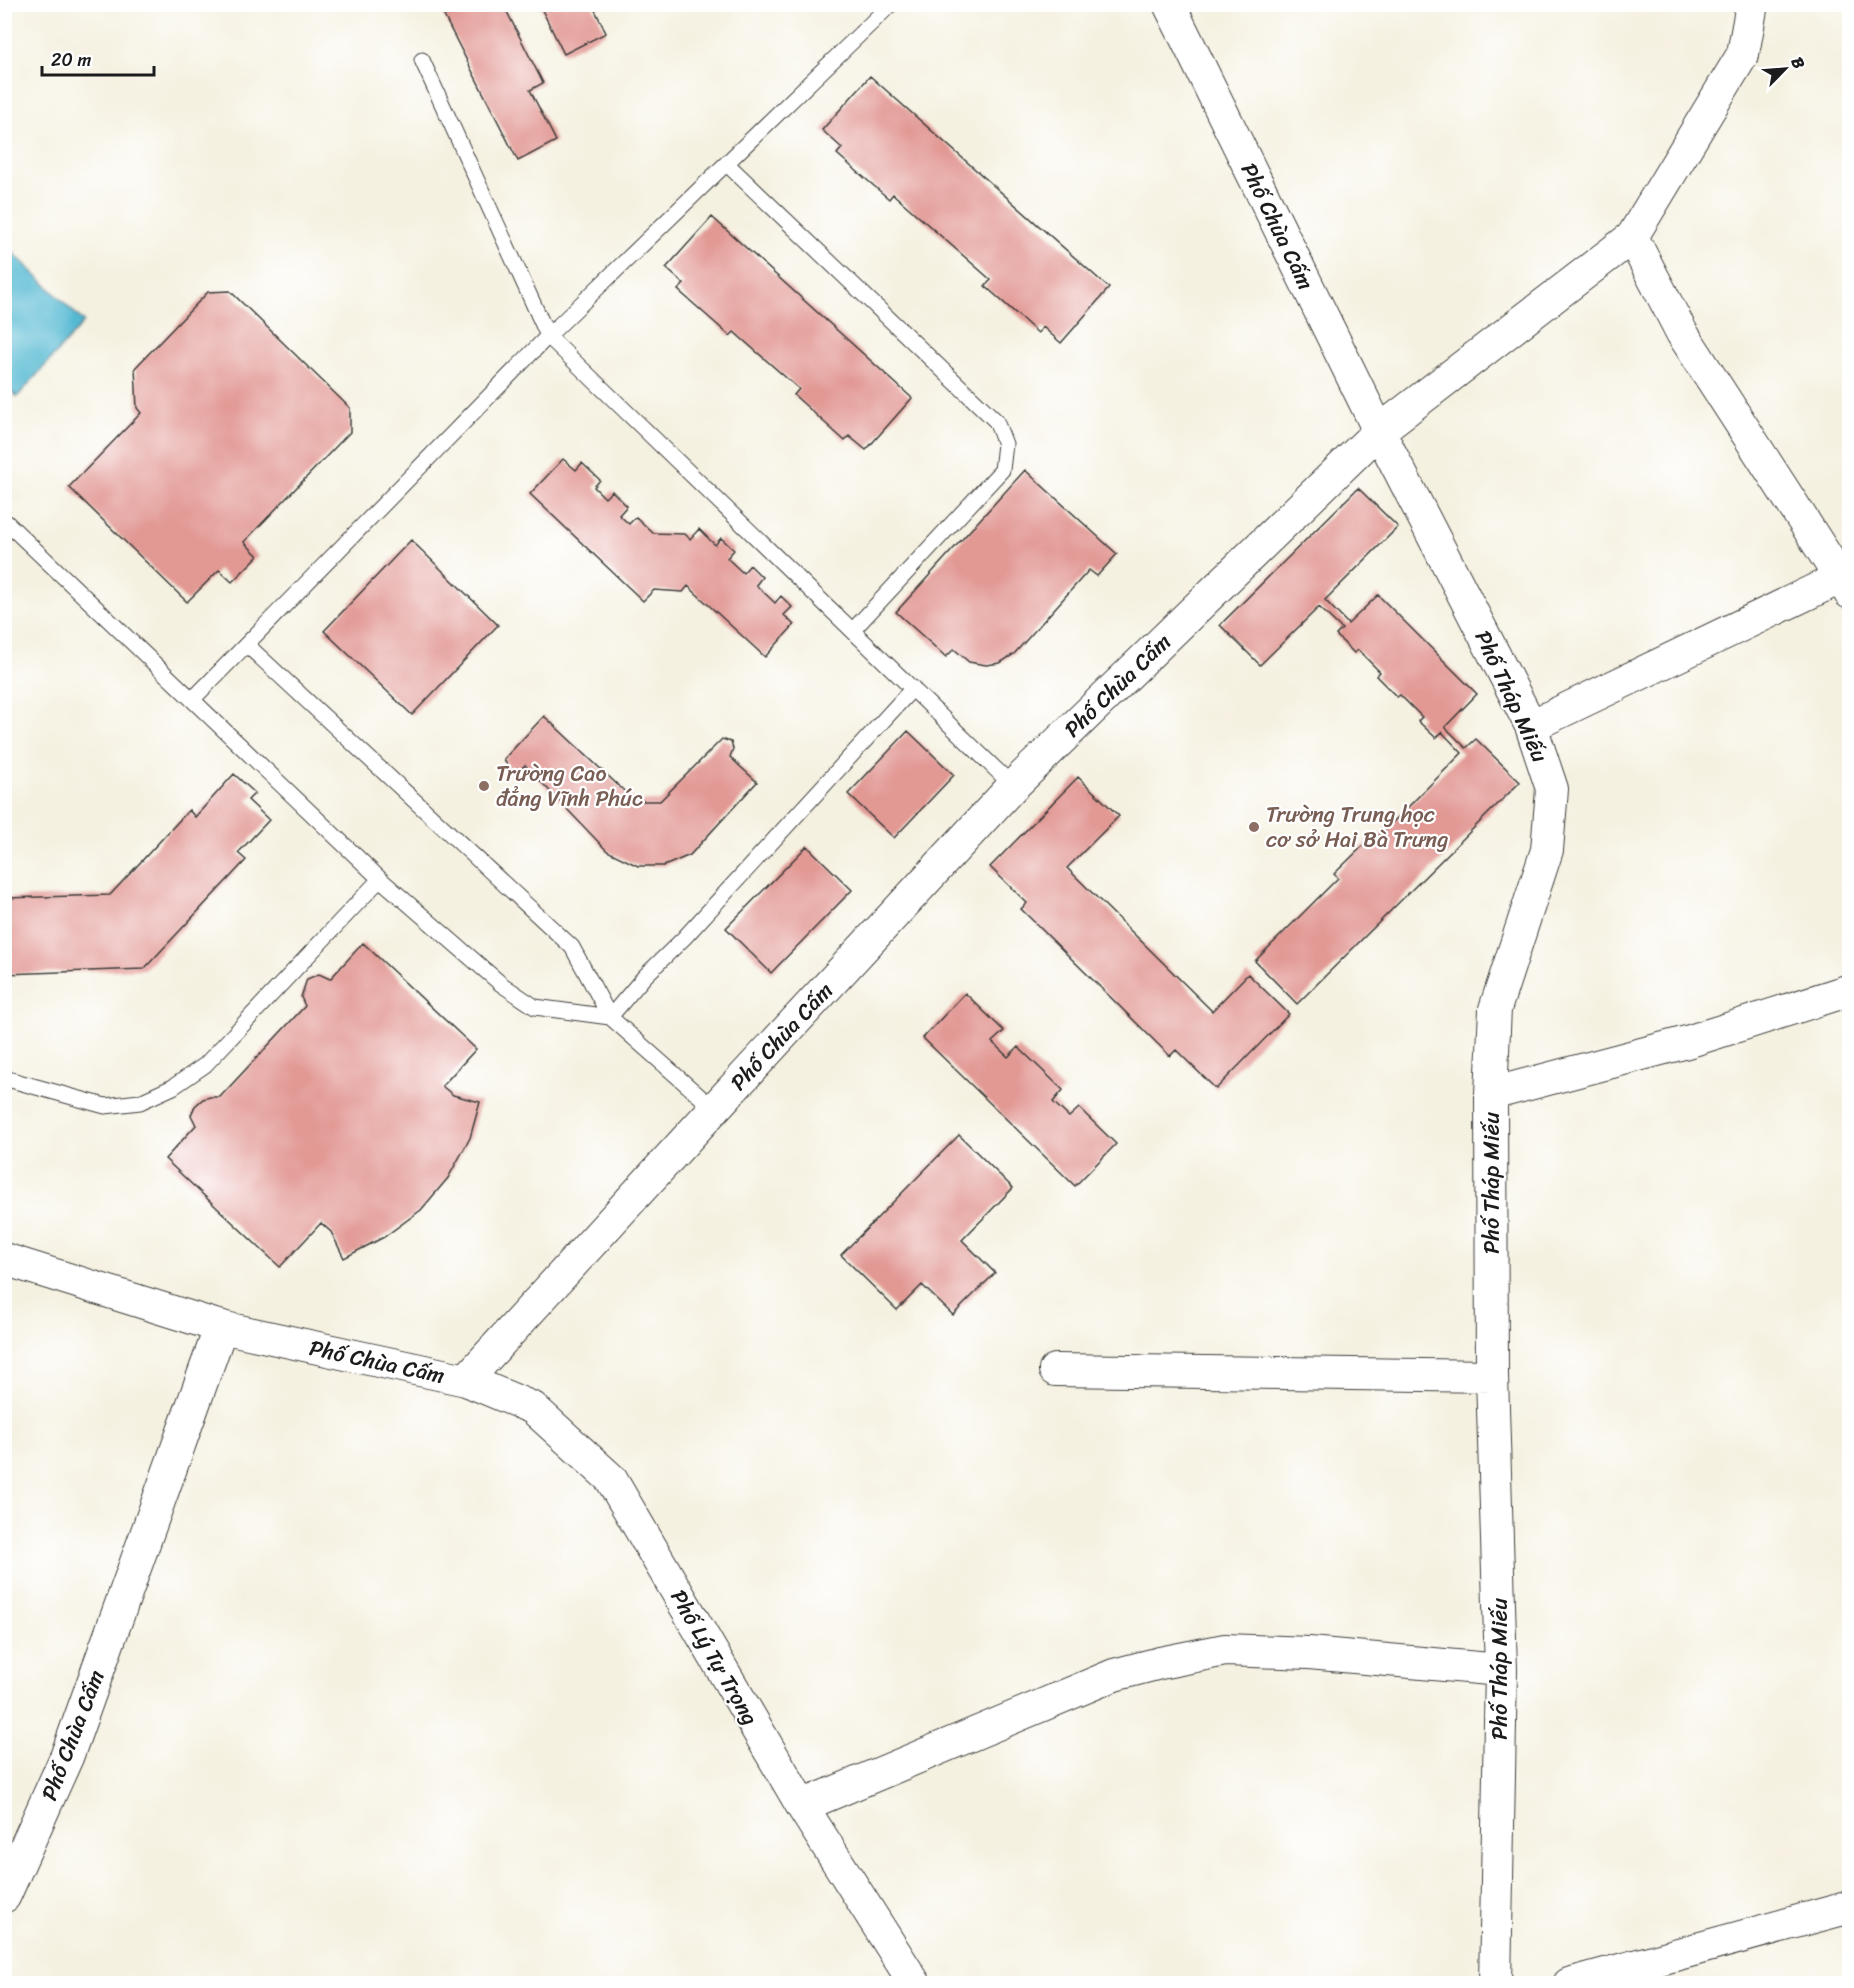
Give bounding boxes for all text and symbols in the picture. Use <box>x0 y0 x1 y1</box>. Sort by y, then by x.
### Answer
scale bar <box>42 39 154 77</box>
north arrow <box>1755 39 1815 99</box>
text: 20 m <box>51 44 91 76</box>
text: B <box>1783 52 1814 74</box>
street label: Phố Chùa Cấm <box>1230 156 1325 297</box>
street label: Phố Chùa Cấm <box>1054 624 1180 747</box>
street label: Phố Tháp Miếu <box>1464 624 1559 769</box>
place label: Trường Cao đẳng Vĩnh Phúc <box>496 754 643 818</box>
marker: Trường Cao đẳng Vĩnh Phúc <box>477 779 491 793</box>
place label: Trường Trung học cơ sở Hai Bà Trưng <box>1266 795 1448 859</box>
marker: Trường Trung học cơ sở Hai Bà Trưng <box>1247 820 1261 834</box>
street label: Phố Chùa Cấm <box>720 973 843 1100</box>
street label: Phố Tháp Miếu <box>1472 1112 1511 1254</box>
street label: Phố Chùa Cấm <box>306 1328 448 1395</box>
street label: Phố Lý Tự Trọng <box>660 1582 769 1733</box>
street label: Phố Tháp Miếu <box>1480 1598 1519 1740</box>
street label: Phố Chùa Cấm <box>30 1664 115 1806</box>

